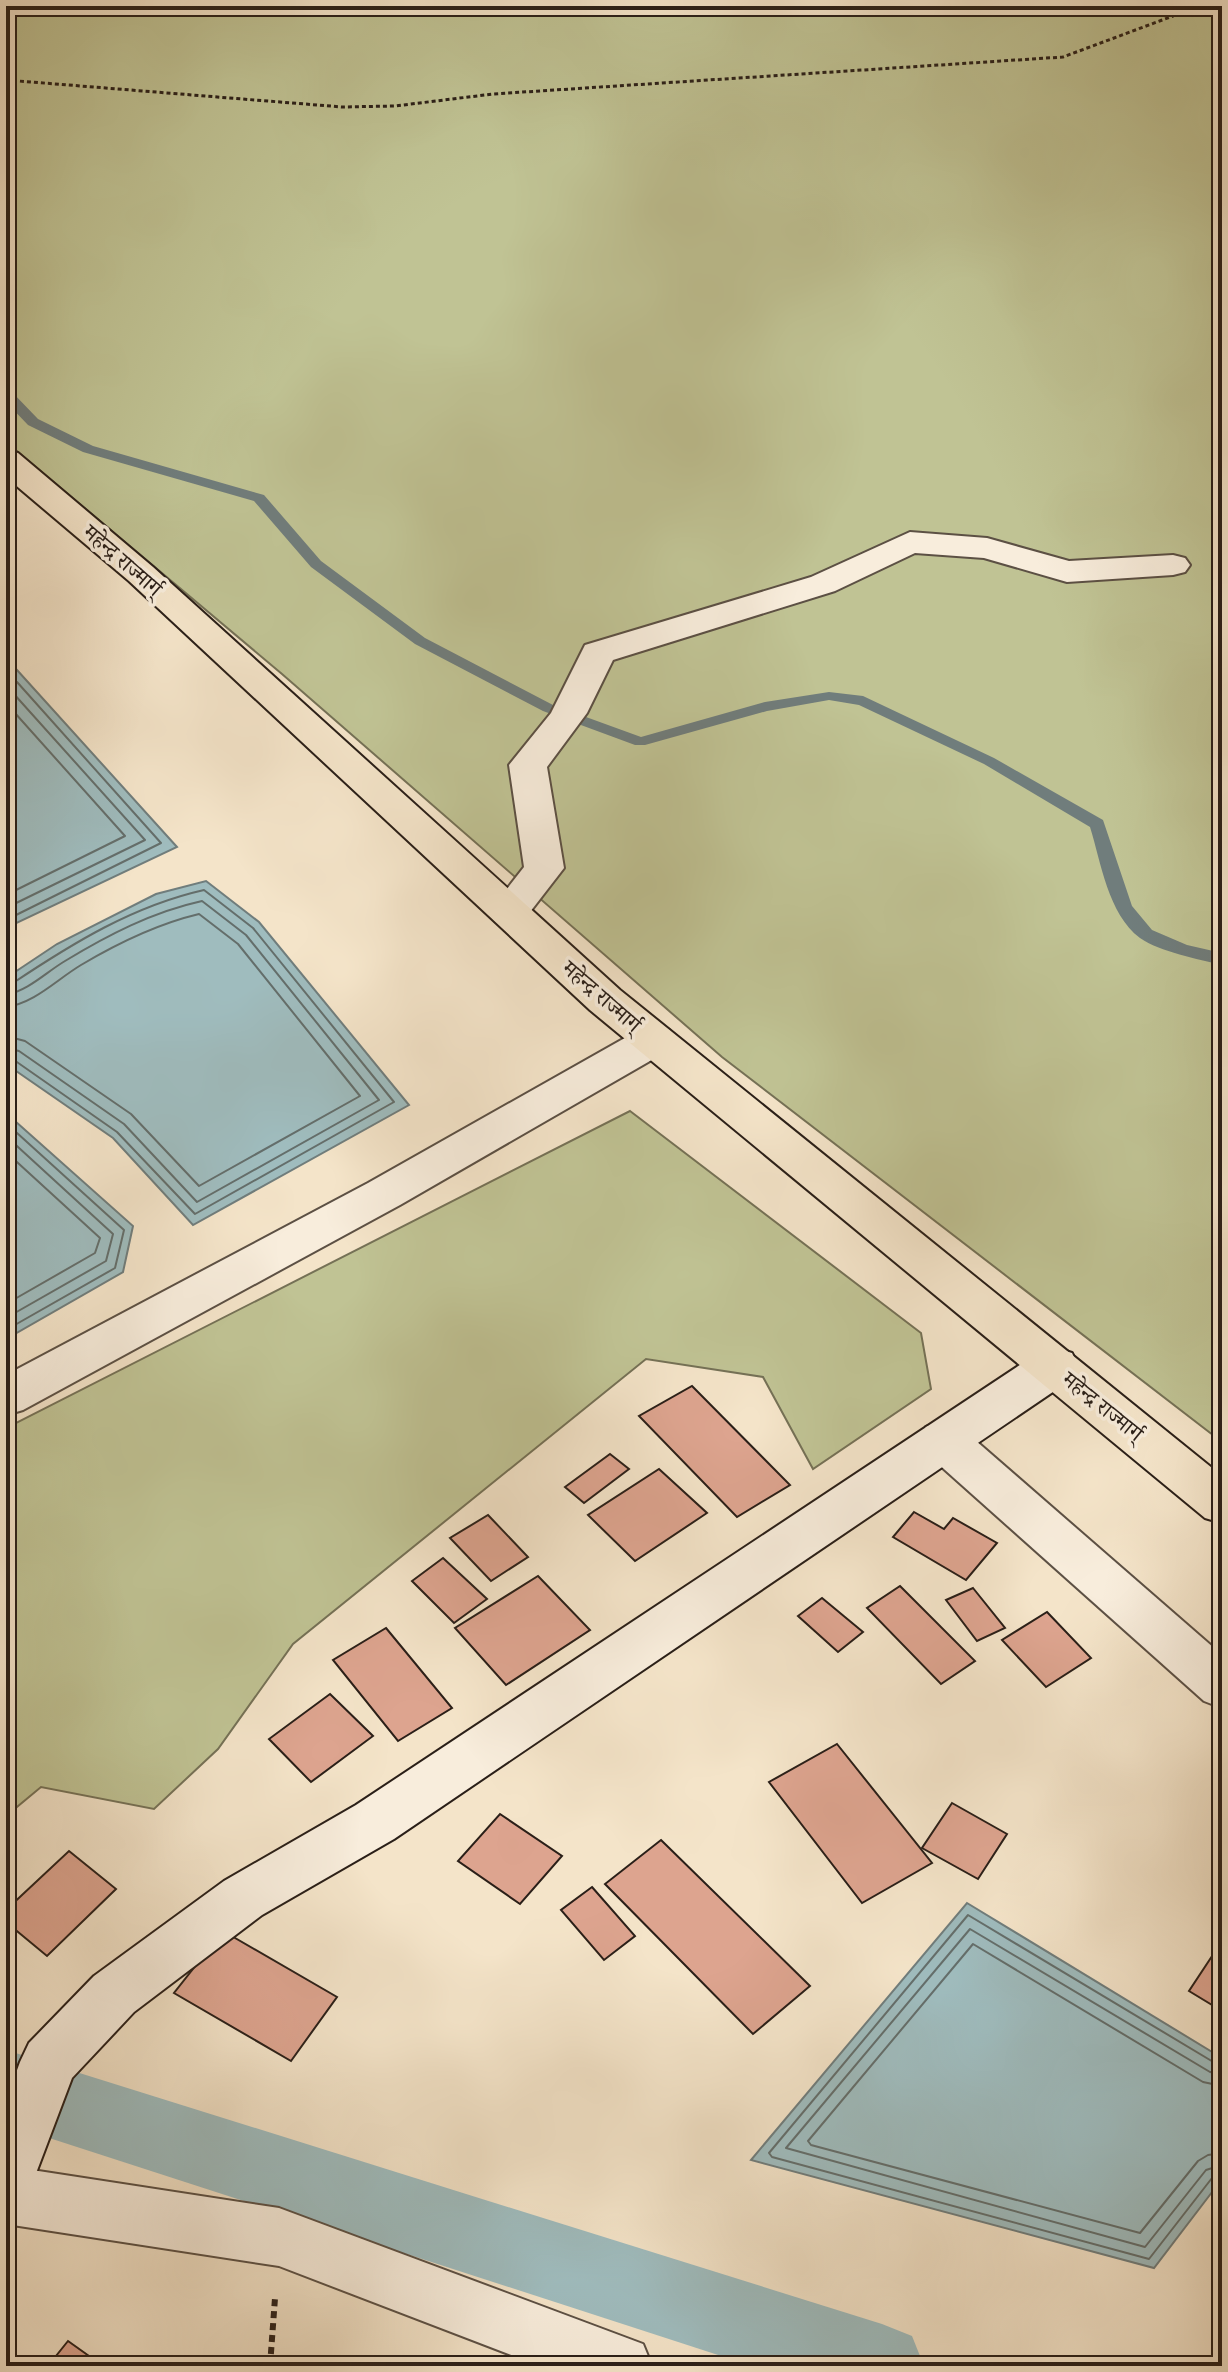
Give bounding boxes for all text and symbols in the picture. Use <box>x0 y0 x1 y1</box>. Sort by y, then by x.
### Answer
street label: महेन्द्र राज्मार्ग् <box>75 518 170 606</box>
street label: महेन्द्र राज्मार्ग् <box>554 954 649 1042</box>
street label: महेन्द्र राज्मार्ग् <box>1055 1365 1151 1451</box>

